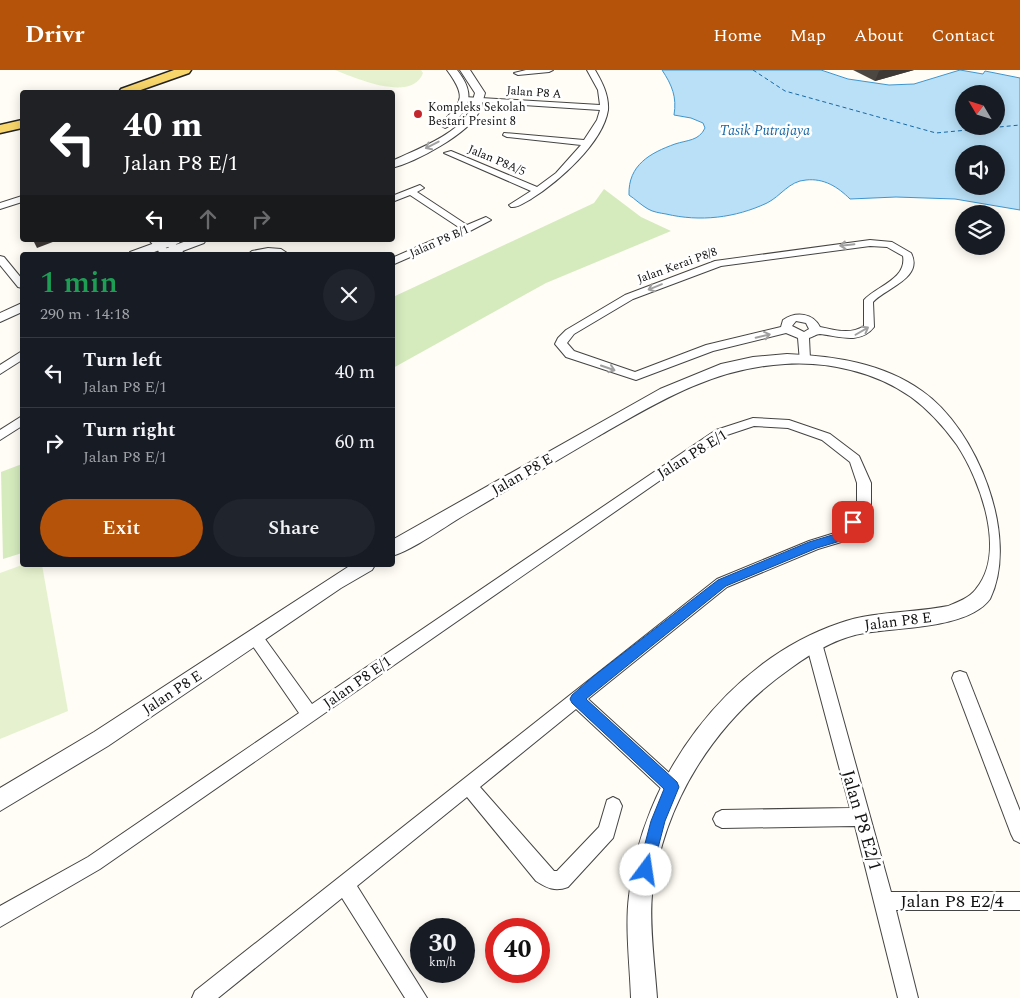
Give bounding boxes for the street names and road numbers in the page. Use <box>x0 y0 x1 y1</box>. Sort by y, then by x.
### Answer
street label: Jalan P8 A <box>506 81 562 104</box>
street label: Jalan P8A/5 <box>465 140 529 181</box>
street label: Jalan P8 B/1 <box>407 220 472 263</box>
street label: Jalan Kerai P8/8 <box>635 242 720 289</box>
street label: Jalan P8 E/1 <box>653 424 732 485</box>
street label: Jalan P8 E <box>487 448 557 501</box>
street label: Jalan P8 E <box>863 606 933 637</box>
street label: Jalan P8 E/1 <box>318 650 396 714</box>
street label: Jalan P8 E <box>138 664 207 720</box>
street label: Jalan P8 E2/1 <box>834 767 889 874</box>
street label: Jalan P8 E2/4 <box>900 888 1004 915</box>

